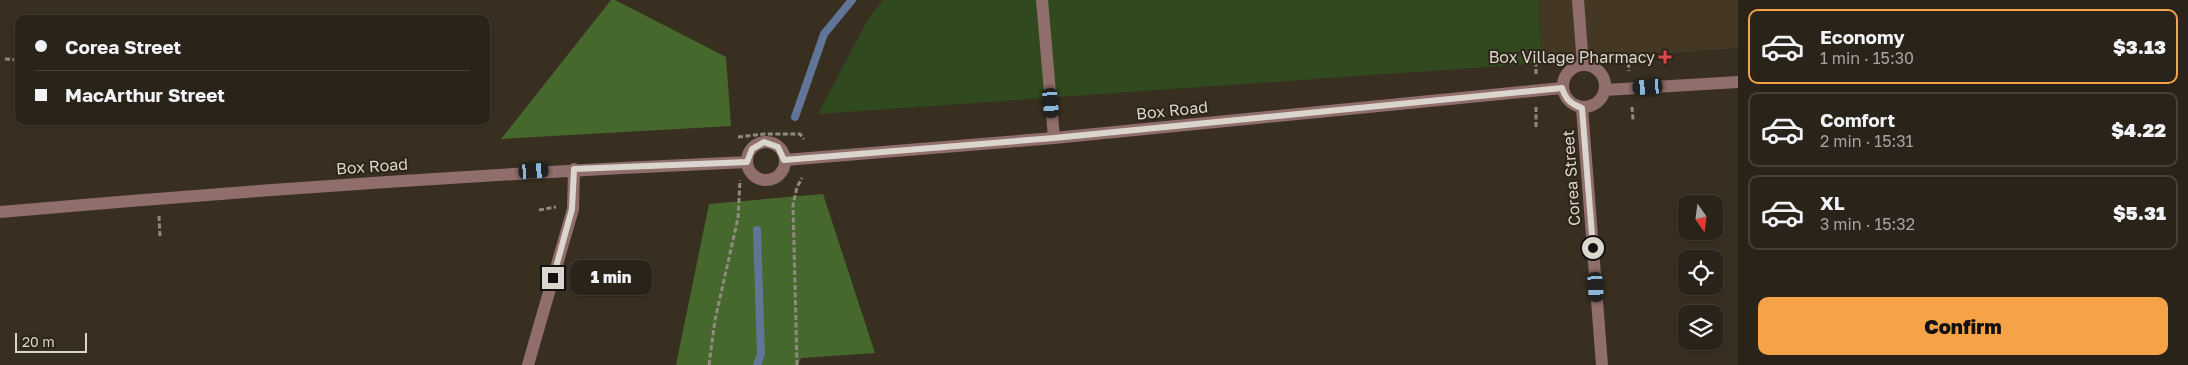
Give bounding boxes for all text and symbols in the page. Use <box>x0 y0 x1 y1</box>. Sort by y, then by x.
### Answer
icon: car <box>1760 24 1805 69</box>
text: Economy <box>1820 25 1905 48</box>
text: Corea Street <box>65 35 181 58</box>
text: $3.13 <box>2113 35 2166 58</box>
place label: Box Village Pharmacy <box>1489 47 1655 67</box>
text: 1 min · 15:30 <box>1820 48 1914 68</box>
marker: Box Village Pharmacy <box>1659 51 1671 63</box>
car <box>1632 78 1663 96</box>
text: MacArthur Street <box>65 83 225 106</box>
car <box>1042 87 1059 119</box>
street label: Box Road <box>1135 96 1209 124</box>
icon: car <box>1760 107 1805 152</box>
text: Comfort <box>1820 108 1895 131</box>
text: $4.22 <box>2111 118 2166 141</box>
street label: Corea Street <box>1558 129 1584 227</box>
text: 2 min · 15:31 <box>1820 131 1913 151</box>
street label: Box Road <box>335 154 409 178</box>
car <box>518 162 549 180</box>
icon: car <box>1760 190 1805 235</box>
text: XL <box>1820 191 1845 214</box>
north arrow <box>1678 195 1722 240</box>
map controls <box>1678 195 1723 350</box>
text: $5.31 <box>2113 201 2166 224</box>
text: 3 min · 15:32 <box>1820 214 1915 234</box>
route start <box>1582 237 1604 259</box>
button: locate <box>1678 250 1723 295</box>
callout: 1 min <box>570 260 653 296</box>
route end <box>542 267 564 289</box>
text: 1 min <box>591 267 631 287</box>
car <box>1587 272 1604 302</box>
button: Confirm <box>1758 297 2168 355</box>
button: layers <box>1678 305 1723 350</box>
scale bar <box>15 330 88 353</box>
text: 20 m <box>22 333 55 350</box>

